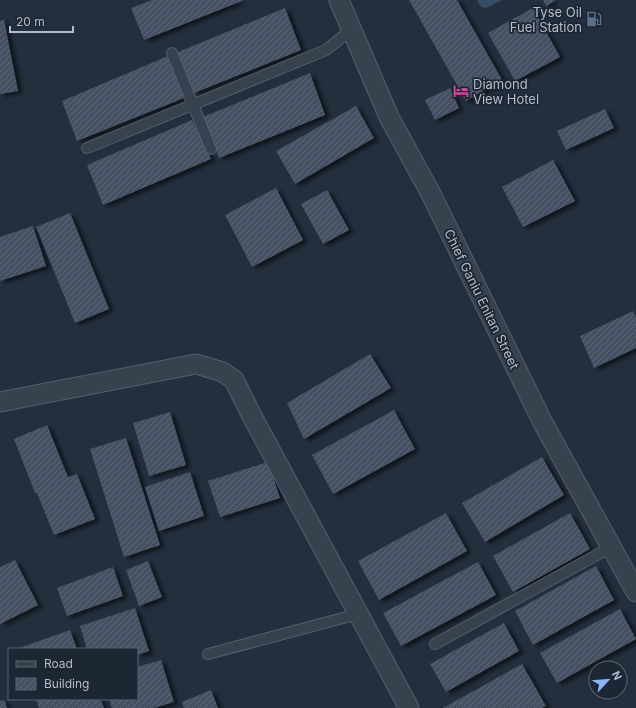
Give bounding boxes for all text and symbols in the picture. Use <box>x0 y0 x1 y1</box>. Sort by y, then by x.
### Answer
place label: Tyse Oil Fuel Station <box>510 4 582 35</box>
scale bar <box>10 8 73 34</box>
fuel station icon: Tyse Oil Fuel Station <box>585 10 603 28</box>
text: 20 m <box>16 14 45 29</box>
place label: Diamond View Hotel <box>473 76 539 107</box>
hotel icon: Diamond View Hotel <box>452 82 470 100</box>
street label: Chief Ganiu Enitan Street <box>441 226 523 372</box>
legend <box>8 648 138 700</box>
text: Road <box>44 656 73 671</box>
north arrow <box>588 660 628 700</box>
text: N <box>609 669 625 682</box>
text: Building <box>44 676 89 691</box>

